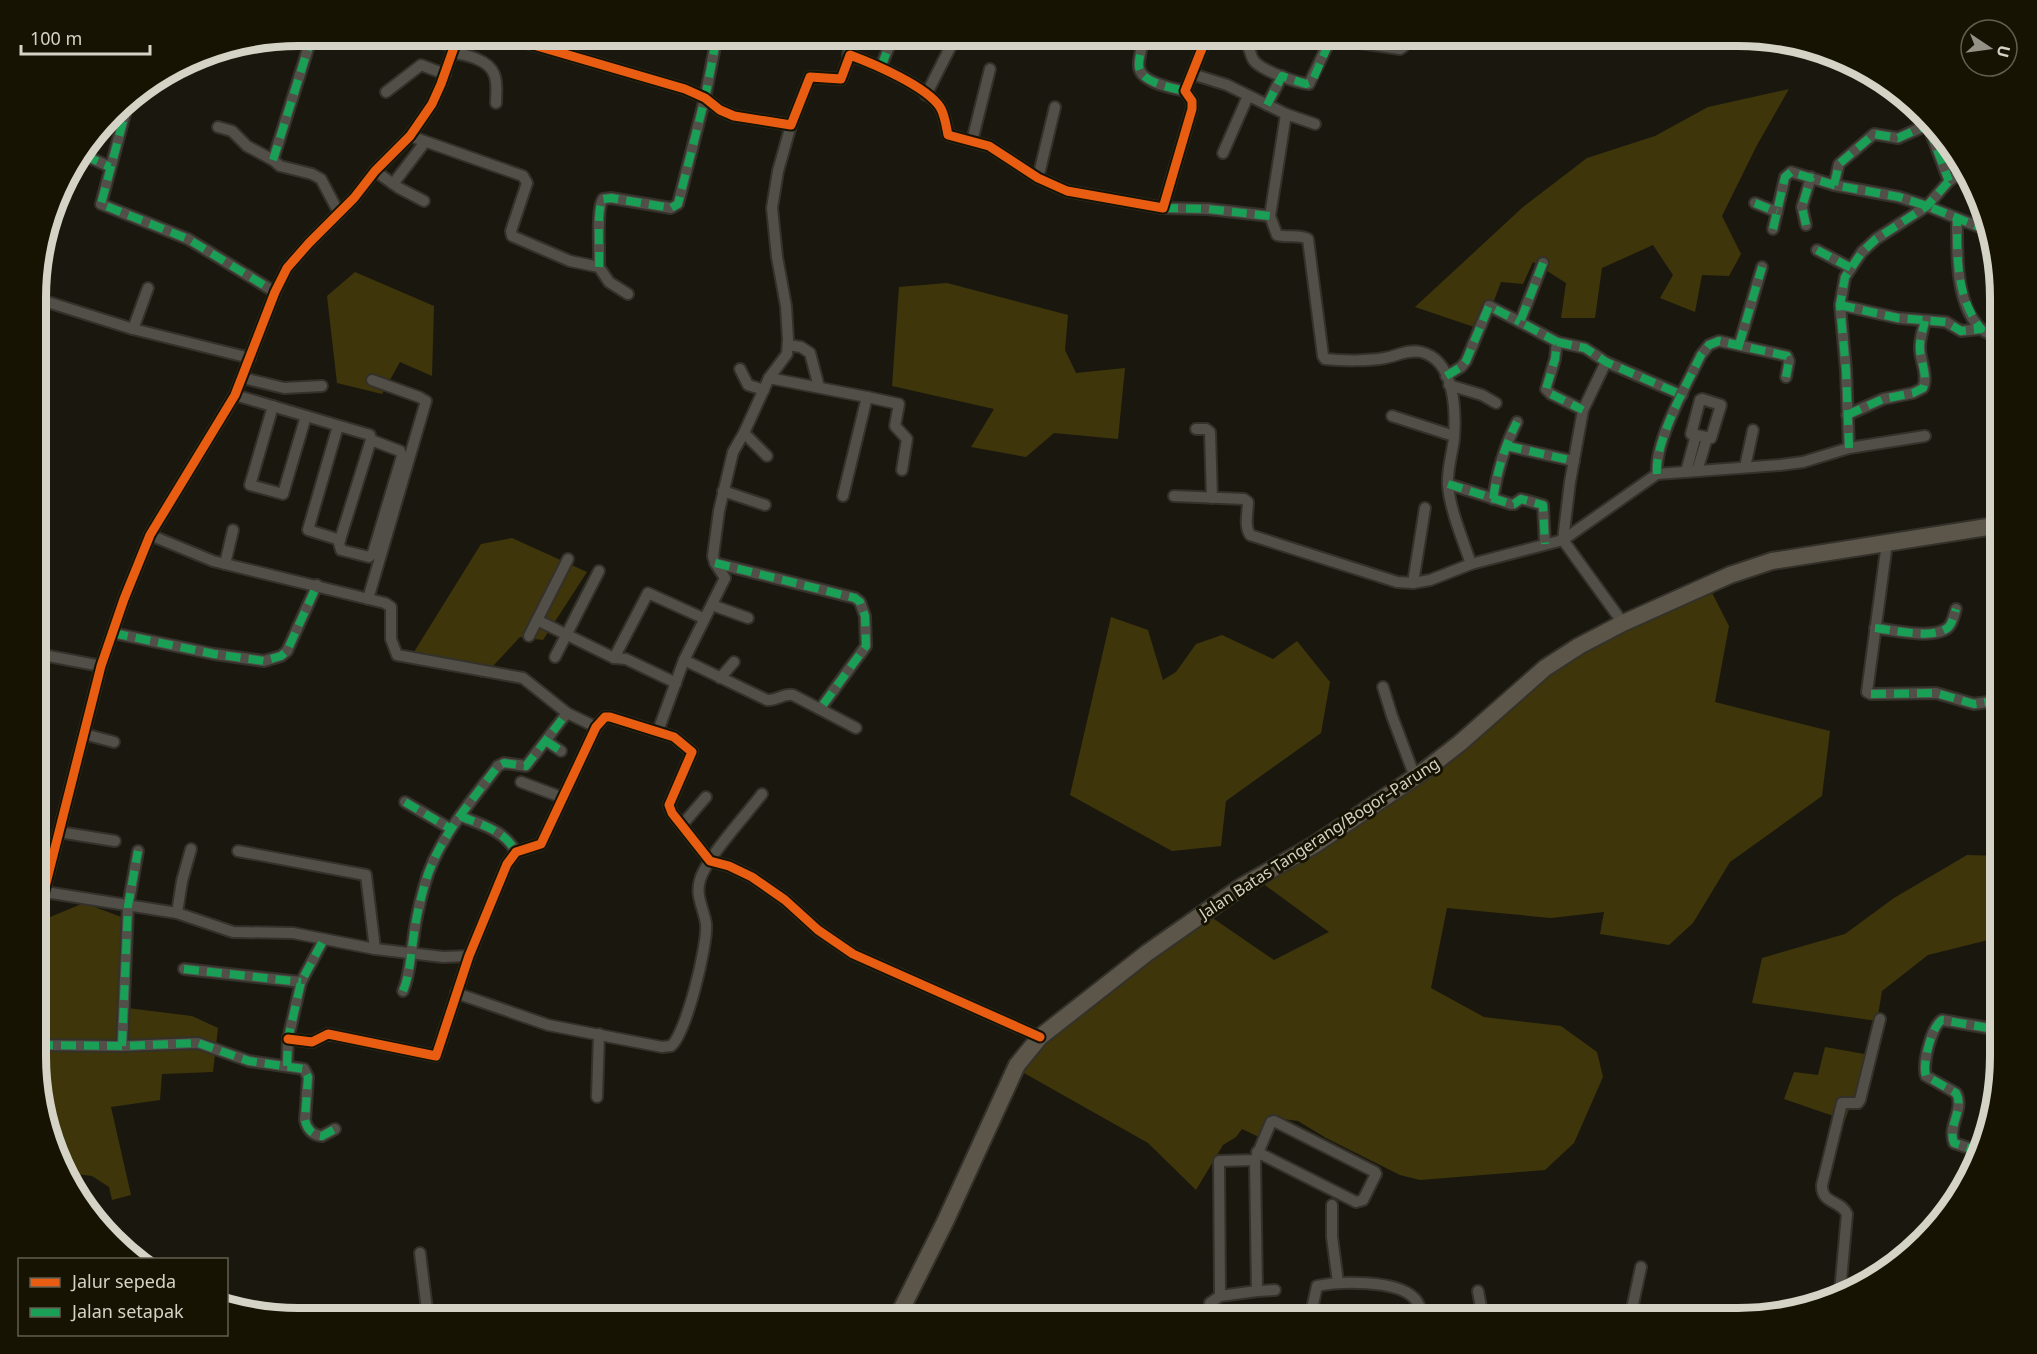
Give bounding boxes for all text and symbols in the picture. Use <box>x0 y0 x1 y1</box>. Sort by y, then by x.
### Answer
scale bar <box>21 18 150 56</box>
north arrow <box>1959 18 2019 78</box>
text: 100 m <box>30 26 82 50</box>
text: U <box>1992 43 2016 60</box>
street label: Jalan Batas Tangerang/Bogor–Parung <box>1193 752 1443 925</box>
legend <box>18 1258 228 1336</box>
text: Jalur sepeda <box>70 1269 176 1293</box>
text: Jalan setapak <box>70 1299 184 1323</box>

